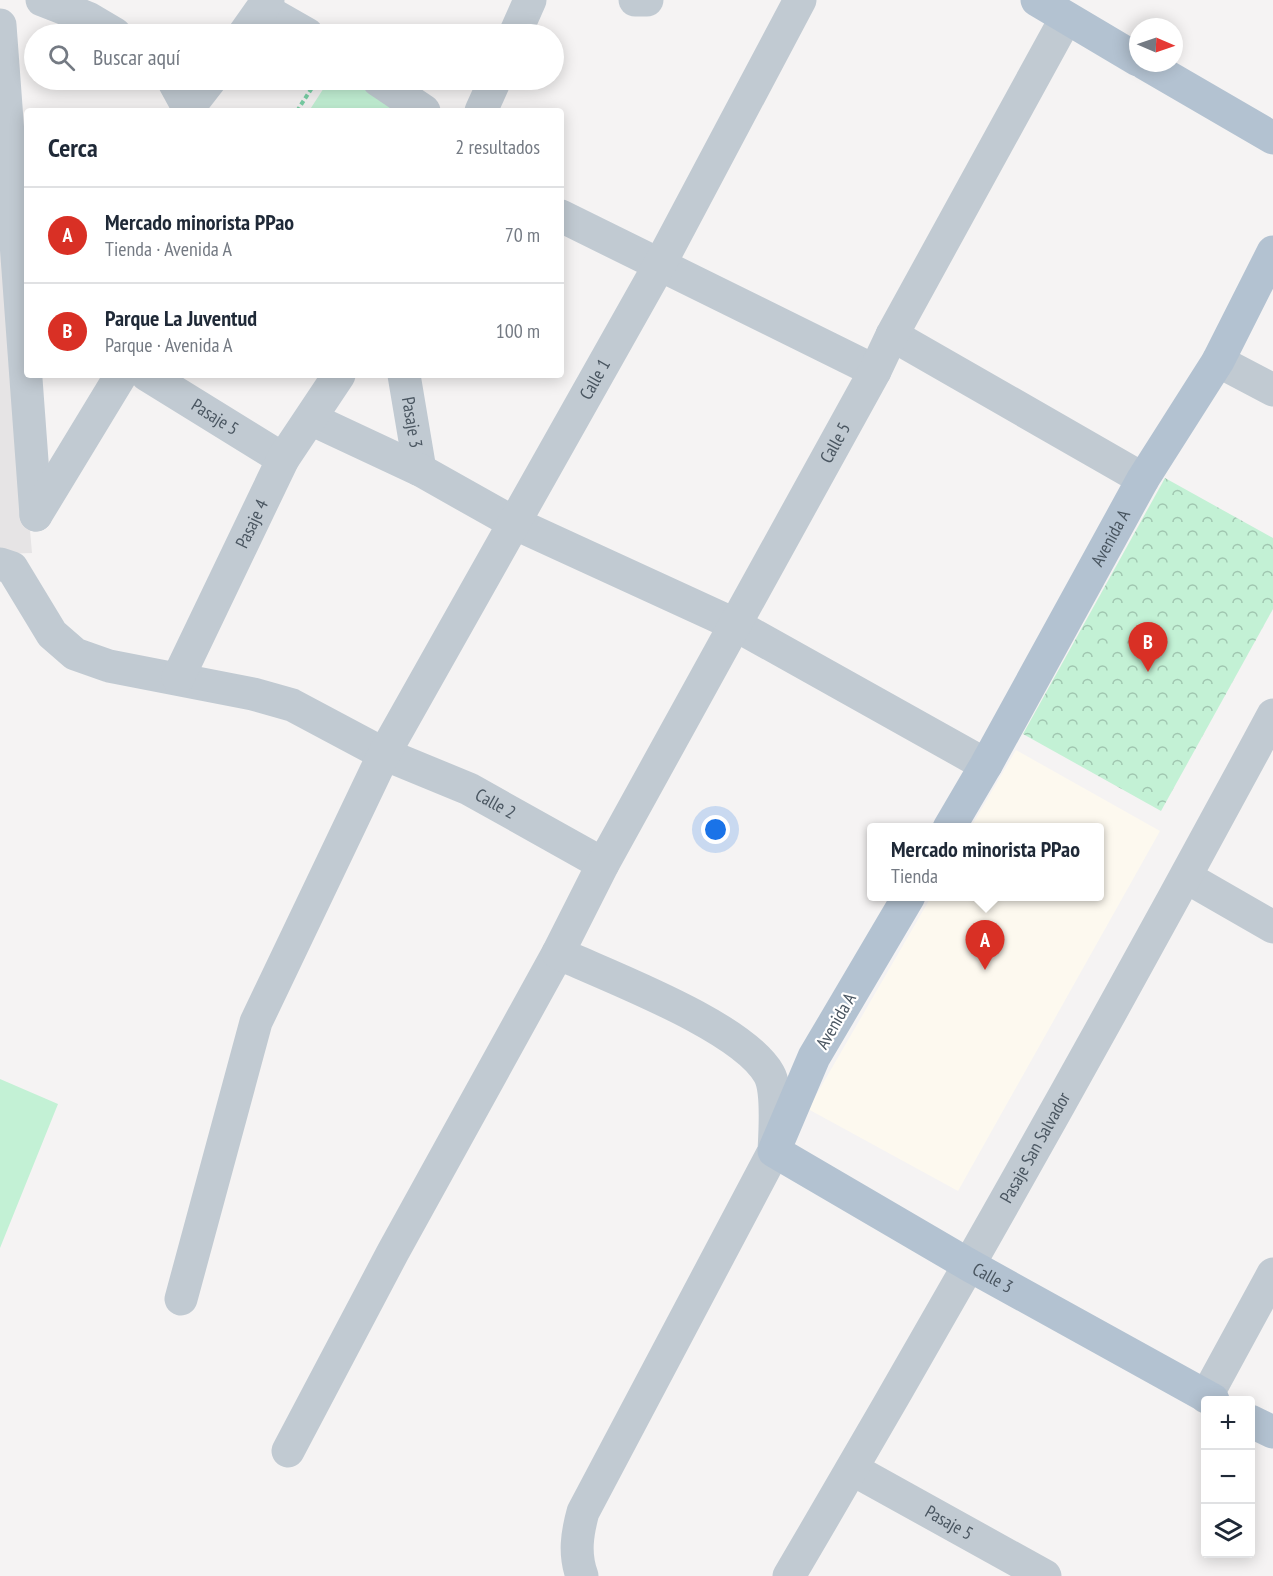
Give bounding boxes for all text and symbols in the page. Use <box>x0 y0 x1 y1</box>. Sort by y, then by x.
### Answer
north arrow <box>1129 18 1183 72</box>
search box <box>24 24 564 90</box>
icon: search <box>45 41 78 74</box>
text: Buscar aquí <box>93 43 180 71</box>
text: Cerca <box>48 131 98 164</box>
text: 2 resultados <box>455 134 540 160</box>
text: Mercado minorista PPao <box>105 208 294 236</box>
text: A <box>62 222 73 248</box>
text: 70 m <box>505 222 540 248</box>
text: Tienda · Avenida A <box>105 236 232 262</box>
text: Parque La Juventud <box>105 304 257 332</box>
text: B <box>63 318 72 344</box>
text: 100 m <box>496 318 540 344</box>
text: Parque · Avenida A <box>105 332 233 358</box>
street label: Calle 1 <box>574 355 615 403</box>
street label: Pasaje 5 <box>187 393 243 440</box>
street label: Pasaje 3 <box>397 395 428 449</box>
street label: Calle 5 <box>814 418 855 467</box>
street label: Pasaje 4 <box>230 495 273 552</box>
street label: Avenida A <box>1085 505 1135 570</box>
pin: B <box>1128 622 1168 672</box>
street label: Calle 2 <box>471 783 520 824</box>
your location <box>701 815 730 844</box>
popup <box>867 823 1104 901</box>
text: Mercado minorista PPao <box>891 835 1080 863</box>
text: Tienda <box>891 863 938 889</box>
pin: A <box>966 920 1004 970</box>
street label: Avenida A <box>810 988 861 1053</box>
street label: Pasaje San Salvador <box>994 1088 1075 1207</box>
street label: Calle 3 <box>969 1257 1017 1298</box>
map controls <box>1201 1396 1255 1558</box>
button: + <box>1201 1396 1255 1450</box>
button: − <box>1201 1450 1255 1504</box>
street label: Pasaje 5 <box>921 1500 977 1545</box>
button: layers <box>1201 1504 1255 1558</box>

